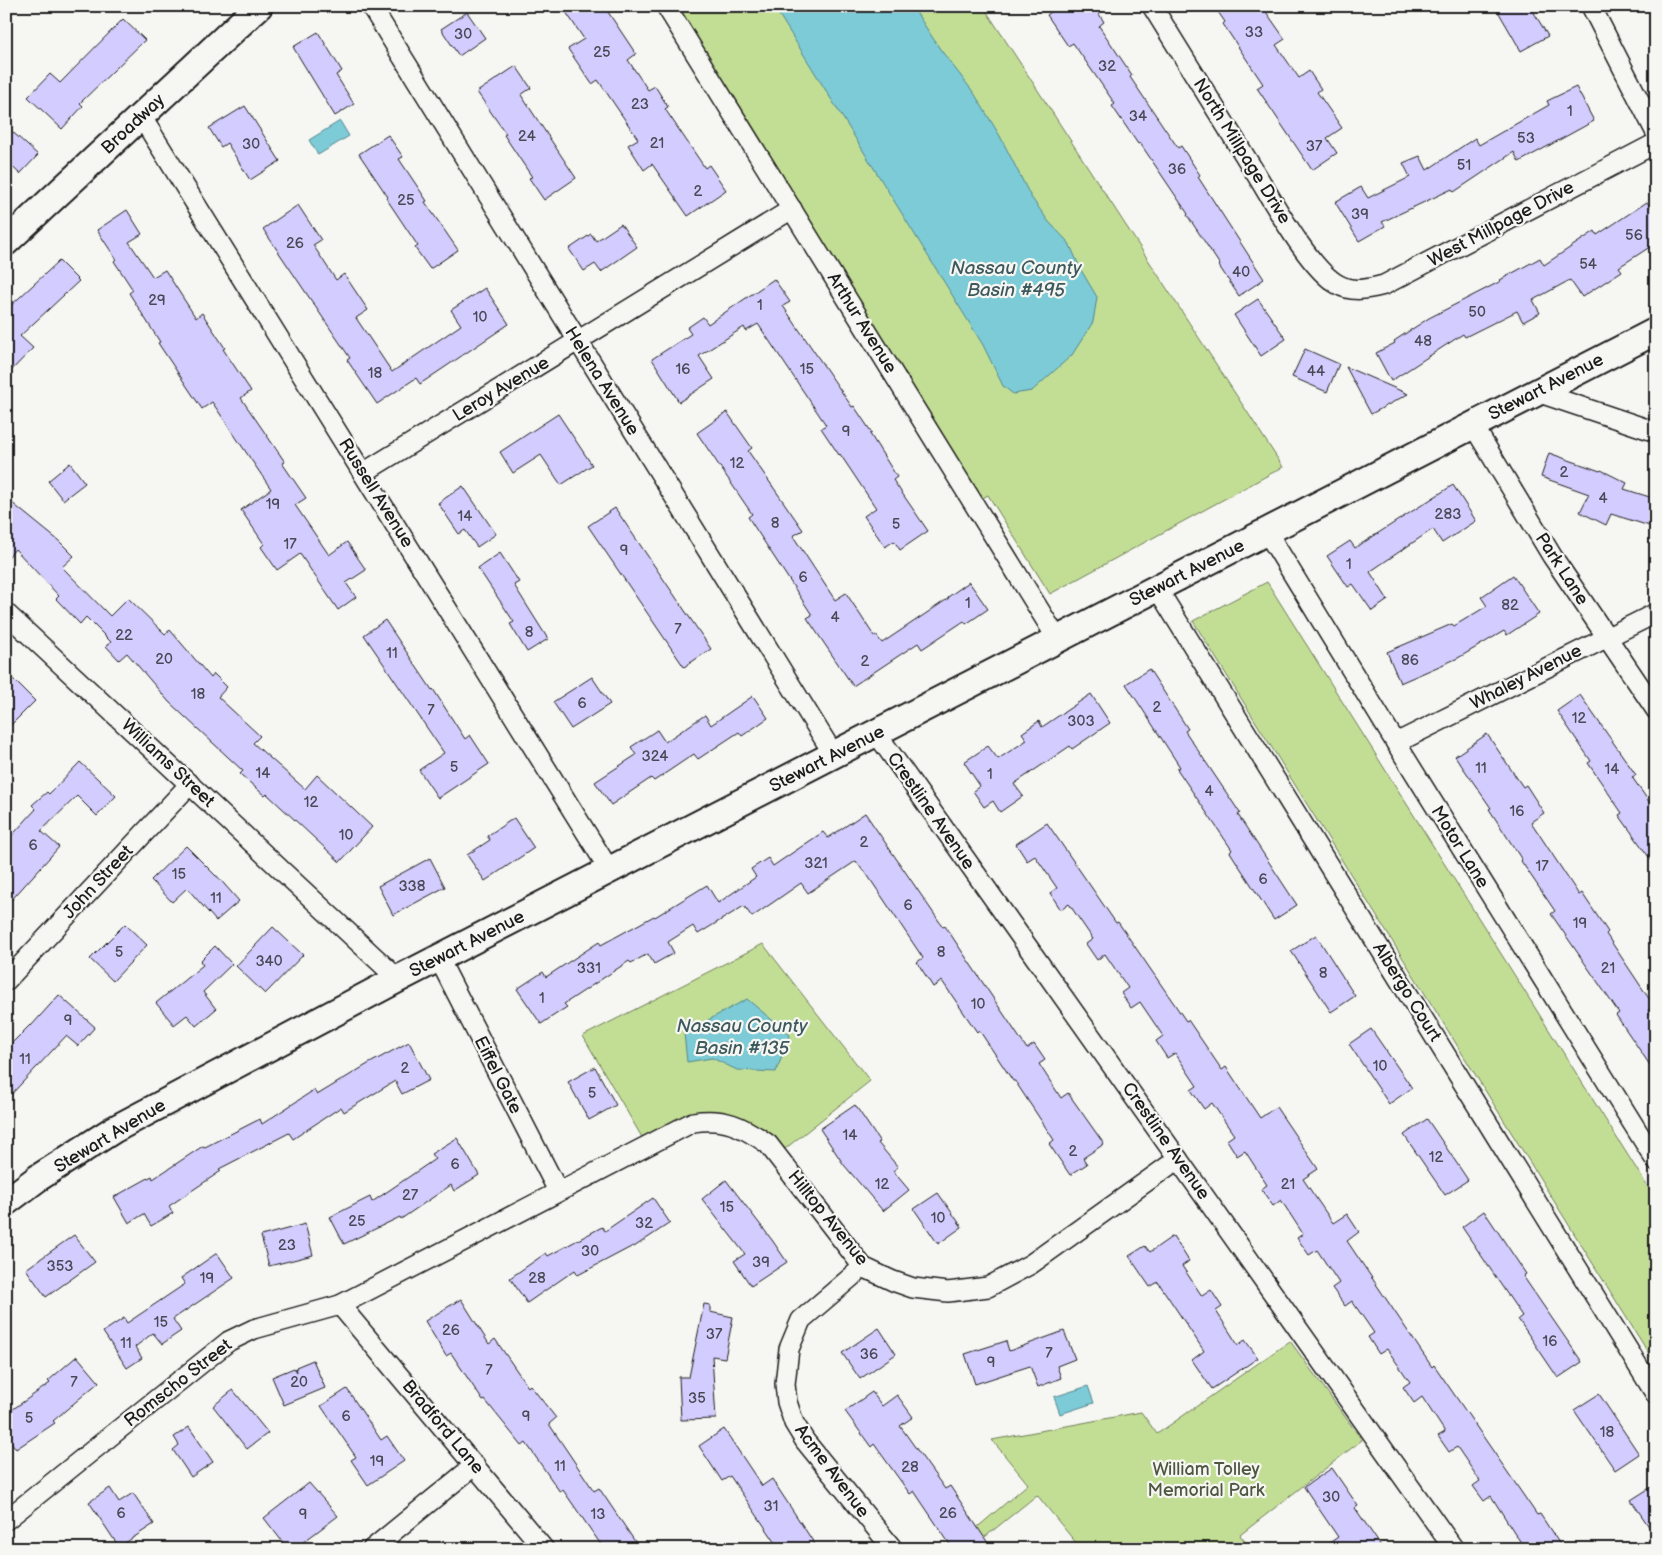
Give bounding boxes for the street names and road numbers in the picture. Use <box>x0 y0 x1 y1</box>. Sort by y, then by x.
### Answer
street label: North Millpage Drive <box>1189 74 1295 228</box>
street label: Broadway <box>97 89 170 159</box>
street label: West Millpage Drive <box>1425 177 1578 271</box>
street label: Arthur Avenue <box>823 269 902 378</box>
street label: Helena Avenue <box>560 323 644 439</box>
street label: Stewart Avenue <box>1485 349 1607 425</box>
street label: Leroy Avenue <box>449 352 553 426</box>
street label: Russell Avenue <box>334 435 418 552</box>
street label: Park Lane <box>1531 529 1593 609</box>
street label: Stewart Avenue <box>1126 535 1248 611</box>
street label: Whaley Avenue <box>1467 640 1586 714</box>
street label: Williams Street <box>117 714 219 812</box>
street label: Stewart Avenue <box>766 721 888 797</box>
street label: Crestline Avenue <box>883 748 979 874</box>
street label: Motor Lane <box>1426 802 1494 892</box>
street label: John Street <box>59 840 138 923</box>
street label: Stewart Avenue <box>406 906 528 982</box>
street label: Albergo Court <box>1368 939 1446 1046</box>
street label: Eiffel Gate <box>470 1033 527 1118</box>
street label: Crestline Avenue <box>1118 1078 1214 1204</box>
street label: Stewart Avenue <box>51 1094 170 1177</box>
street label: Hilltop Avenue <box>783 1166 873 1270</box>
street label: Romscho Street <box>120 1334 236 1431</box>
street label: Bradford Lane <box>398 1376 489 1479</box>
street label: Acme Avenue <box>790 1420 874 1522</box>

